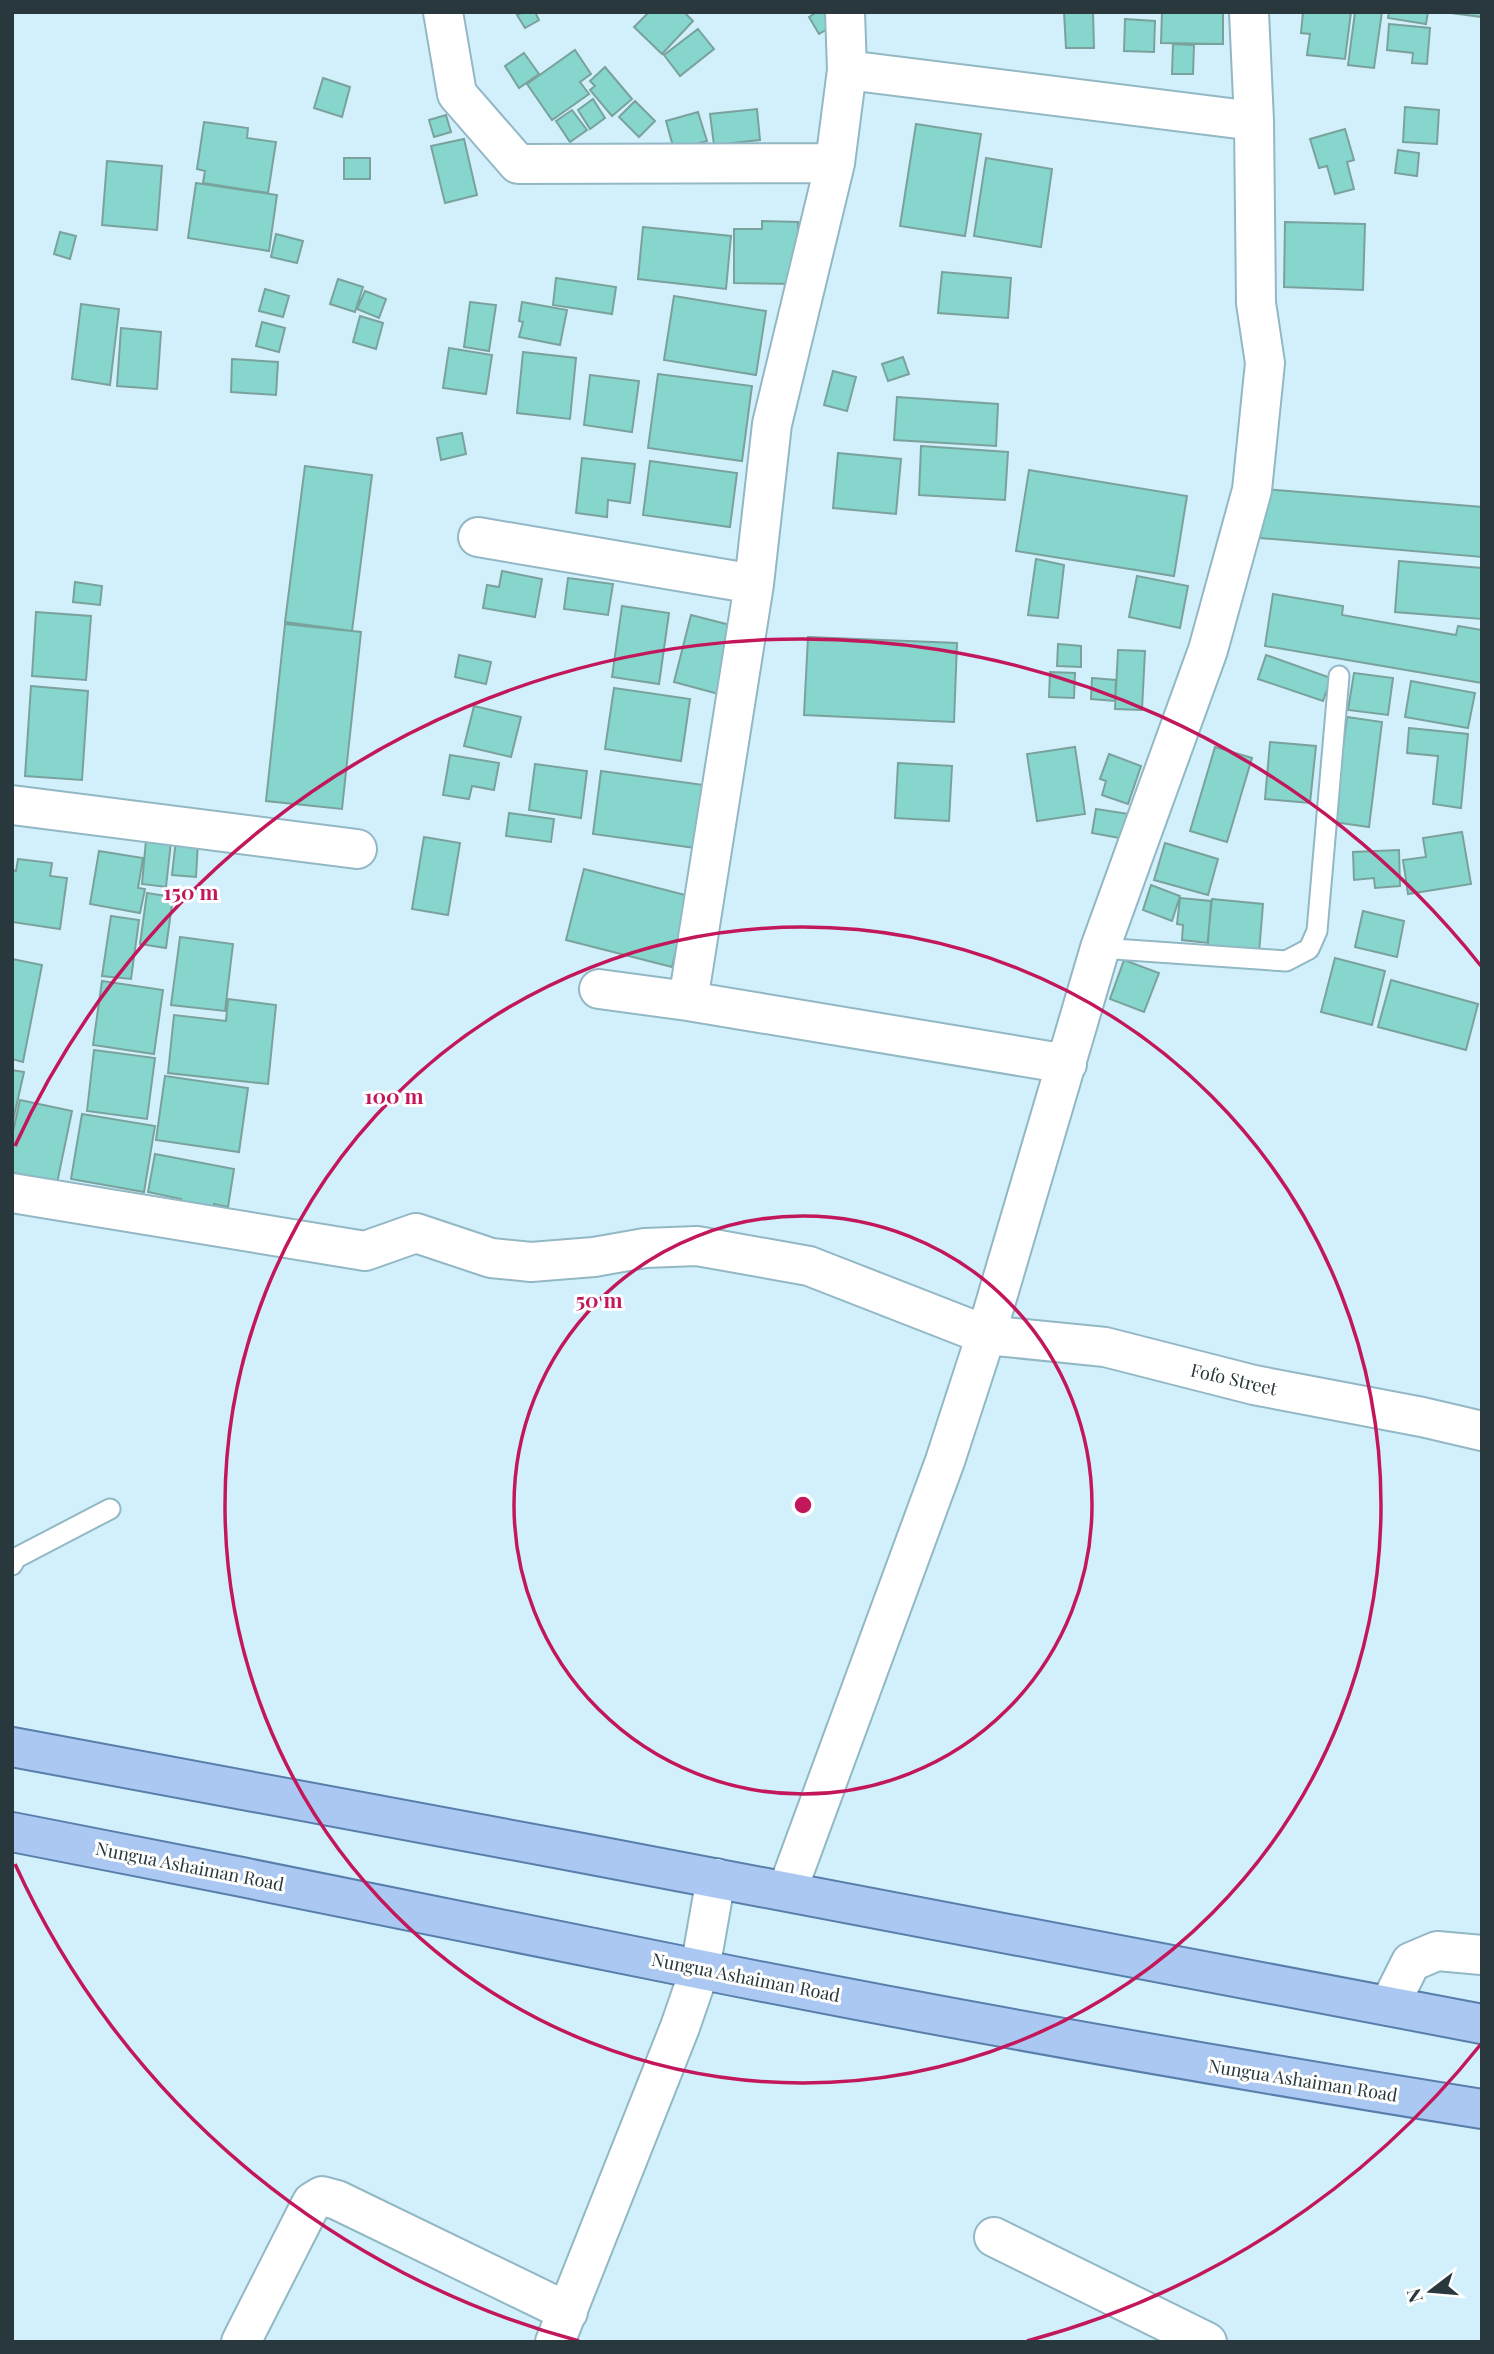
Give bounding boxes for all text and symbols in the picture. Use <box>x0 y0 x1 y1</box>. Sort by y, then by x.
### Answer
text: 150 m <box>164 877 218 905</box>
text: 100 m <box>364 1081 424 1109</box>
text: 50 m <box>575 1285 623 1313</box>
street label: Fofo Street <box>1188 1357 1280 1401</box>
centre of rings <box>791 1493 815 1517</box>
street label: Nungua Ashaiman Road <box>94 1836 287 1896</box>
street label: Nungua Ashaiman Road <box>650 1947 843 2007</box>
street label: Nungua Ashaiman Road <box>1207 2053 1400 2107</box>
north arrow <box>1396 2256 1466 2326</box>
text: N <box>1399 2286 1428 2306</box>

